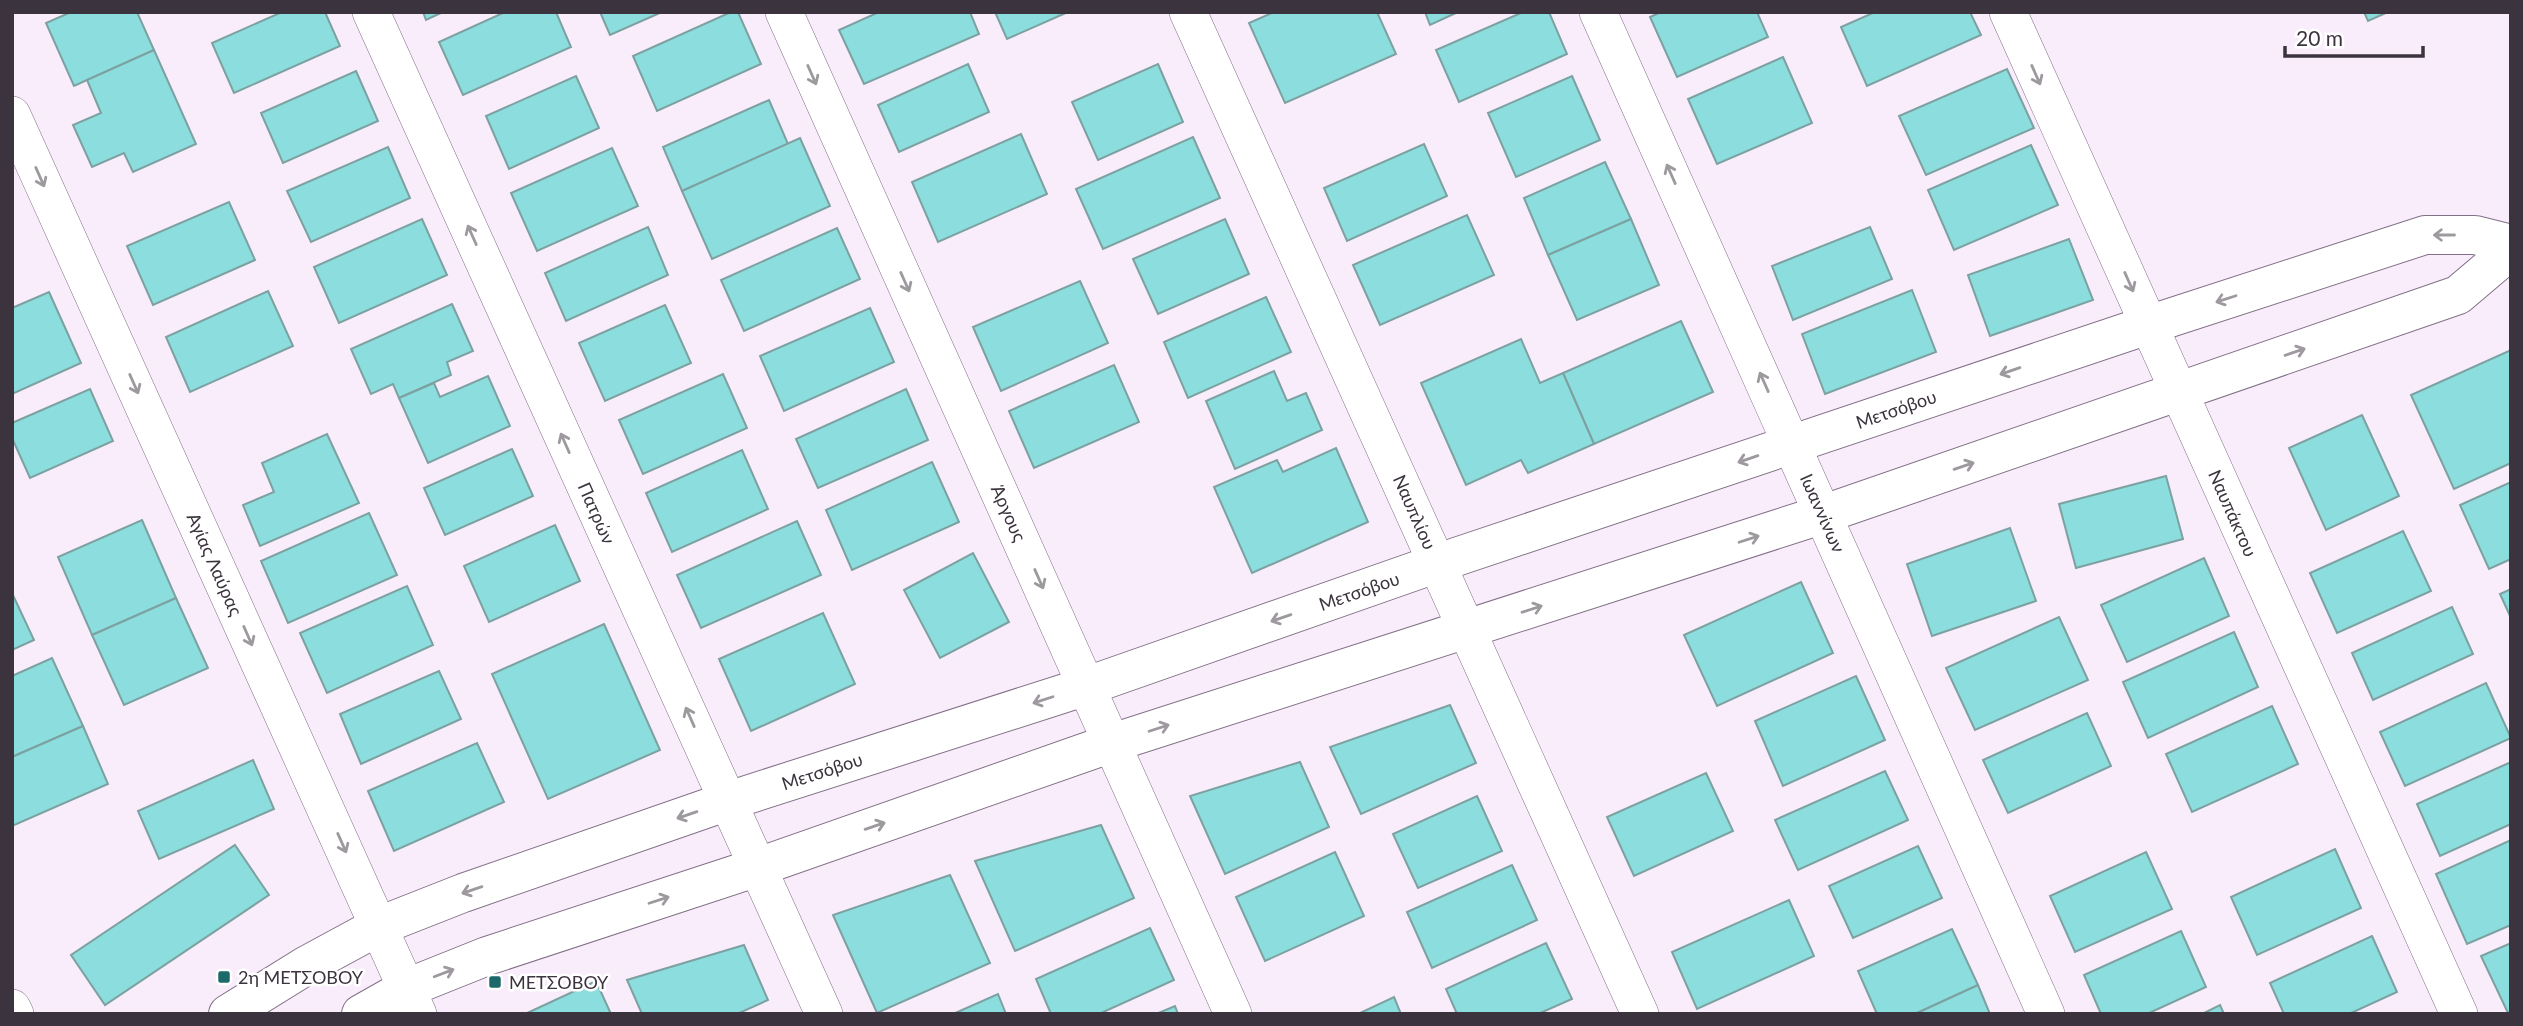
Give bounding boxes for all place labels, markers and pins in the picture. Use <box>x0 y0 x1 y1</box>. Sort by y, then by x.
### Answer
place label: 2η ΜΕΤΣΟΒΟΥ <box>238 966 364 988</box>
marker: 2η ΜΕΤΣΟΒΟΥ <box>216 969 232 985</box>
place label: ΜΕΤΣΟΒΟΥ <box>509 971 609 993</box>
marker: ΜΕΤΣΟΒΟΥ <box>487 974 503 990</box>

